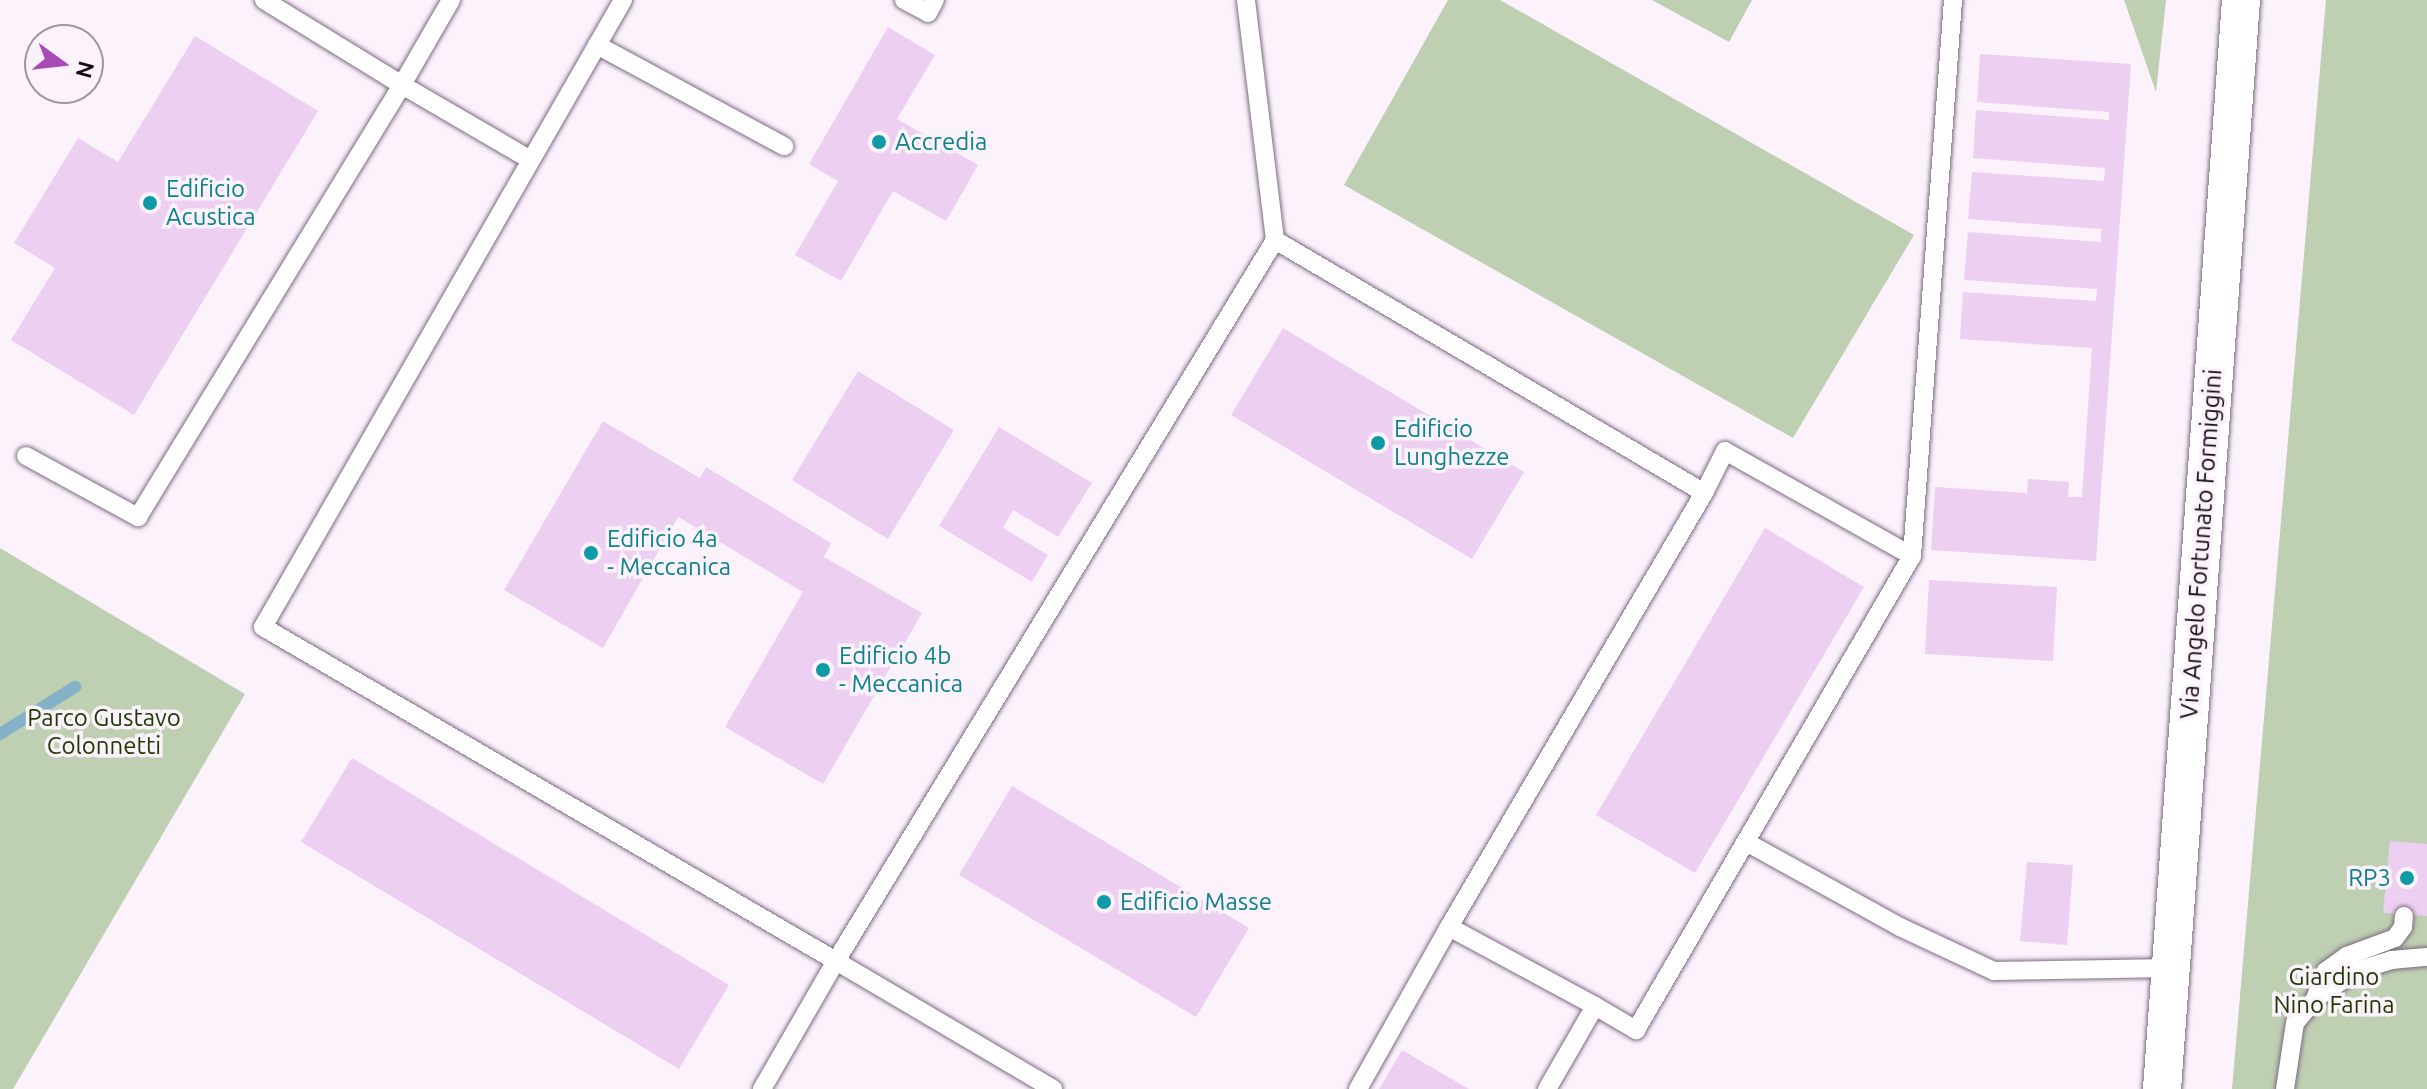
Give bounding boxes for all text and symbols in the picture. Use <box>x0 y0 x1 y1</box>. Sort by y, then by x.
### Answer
north arrow <box>24 24 104 104</box>
text: N <box>72 59 100 81</box>
place label: Accredia <box>895 128 987 156</box>
marker: Accredia <box>870 133 888 151</box>
place label: Edificio Acustica <box>166 175 256 231</box>
marker: Edificio Acustica <box>141 194 159 212</box>
street label: Via Angelo Fortunato Formiggini <box>2174 368 2228 720</box>
place label: Edificio Lunghezze <box>1394 415 1509 471</box>
marker: Edificio Lunghezze <box>1369 434 1387 452</box>
place label: Edificio 4a - Meccanica <box>607 525 731 581</box>
marker: Edificio 4a - Meccanica <box>582 544 600 562</box>
place label: Edificio 4b - Meccanica <box>839 642 963 698</box>
marker: Edificio 4b - Meccanica <box>814 661 832 679</box>
park label: Parco Gustavo Colonnetti <box>27 704 181 760</box>
place label: RP3 <box>2348 864 2391 892</box>
marker: RP3 <box>2398 869 2416 887</box>
place label: Edificio Masse <box>1120 888 1272 916</box>
marker: Edificio Masse <box>1095 893 1113 911</box>
park label: Giardino Nino Farina <box>2273 963 2395 1019</box>

